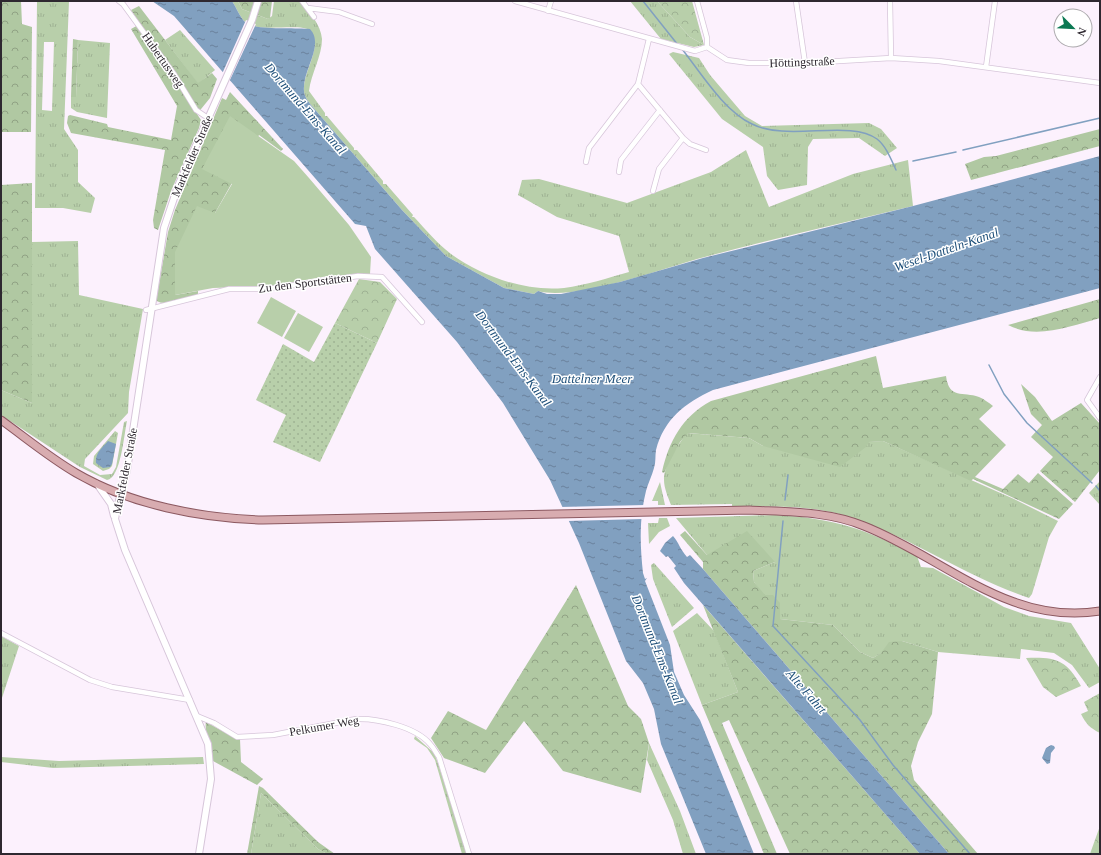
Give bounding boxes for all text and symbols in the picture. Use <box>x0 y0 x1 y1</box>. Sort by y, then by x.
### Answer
north arrow <box>1053 8 1093 48</box>
text: N <box>1075 26 1089 38</box>
street label: Hubertusweg <box>139 30 187 90</box>
street label: Höttingstraße <box>769 54 835 70</box>
water label: Dortmund-Ems-Kanal <box>261 59 350 157</box>
street label: Markfelder Straße <box>168 113 216 199</box>
water label: Wesel-Datteln-Kanal <box>892 224 1001 274</box>
street label: Zu den Sportstätten <box>258 270 352 296</box>
water label: Dortmund-Ems-Kanal <box>472 307 555 410</box>
water label: Dattelner Meer <box>551 371 633 386</box>
street label: Markfelder Straße <box>110 427 140 515</box>
water label: Dortmund-Ems-Kanal <box>628 592 686 706</box>
water label: Alte Fahrt <box>783 665 830 717</box>
street label: Pelkumer Weg <box>288 713 360 739</box>

